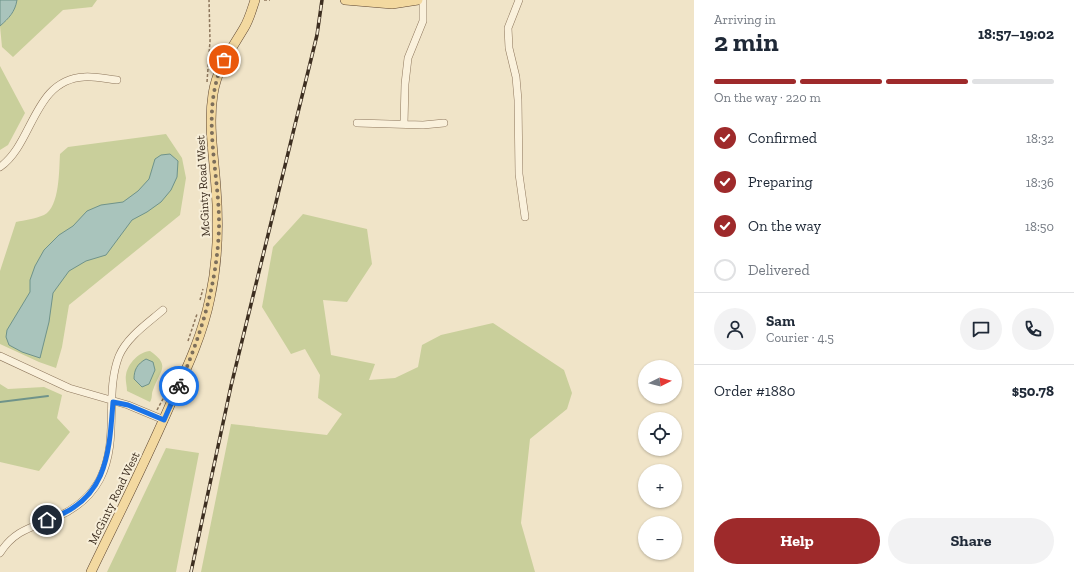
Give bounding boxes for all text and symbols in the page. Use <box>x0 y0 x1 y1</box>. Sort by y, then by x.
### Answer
text: Arriving in <box>714 12 776 27</box>
text: 18:57–19:02 <box>978 25 1054 43</box>
text: 2 min <box>714 26 779 58</box>
pin <box>207 43 241 77</box>
icon: bag <box>213 49 235 71</box>
text: On the way · 220 m <box>714 90 821 105</box>
icon: check <box>714 127 736 149</box>
text: Confirmed <box>748 129 817 147</box>
text: 18:32 <box>1026 131 1054 146</box>
street label: McGinty Road West <box>193 134 213 237</box>
icon: check <box>714 171 736 193</box>
text: Preparing <box>748 173 813 191</box>
text: 18:36 <box>1026 175 1054 190</box>
icon: check <box>714 215 736 237</box>
text: On the way <box>748 217 821 235</box>
text: 18:50 <box>1025 219 1054 234</box>
text: Delivered <box>748 261 810 279</box>
button: person <box>714 308 756 350</box>
button: chat <box>960 308 1002 350</box>
button: phone <box>1012 308 1054 350</box>
text: Sam <box>766 312 795 330</box>
text: Courier · 4.5 <box>766 330 834 345</box>
north arrow <box>638 360 682 404</box>
map controls <box>638 360 682 560</box>
courier <box>159 366 199 406</box>
icon: bike <box>168 375 190 397</box>
text: Order #1880 <box>714 382 795 400</box>
text: $50.78 <box>1012 382 1054 400</box>
button: locate <box>638 412 682 456</box>
street label: McGinty Road West <box>85 449 143 547</box>
button: + <box>638 464 682 508</box>
pin <box>30 503 64 537</box>
icon: home <box>36 509 58 531</box>
button: − <box>638 516 682 560</box>
button: Help <box>714 518 880 564</box>
button: Share <box>888 518 1054 564</box>

